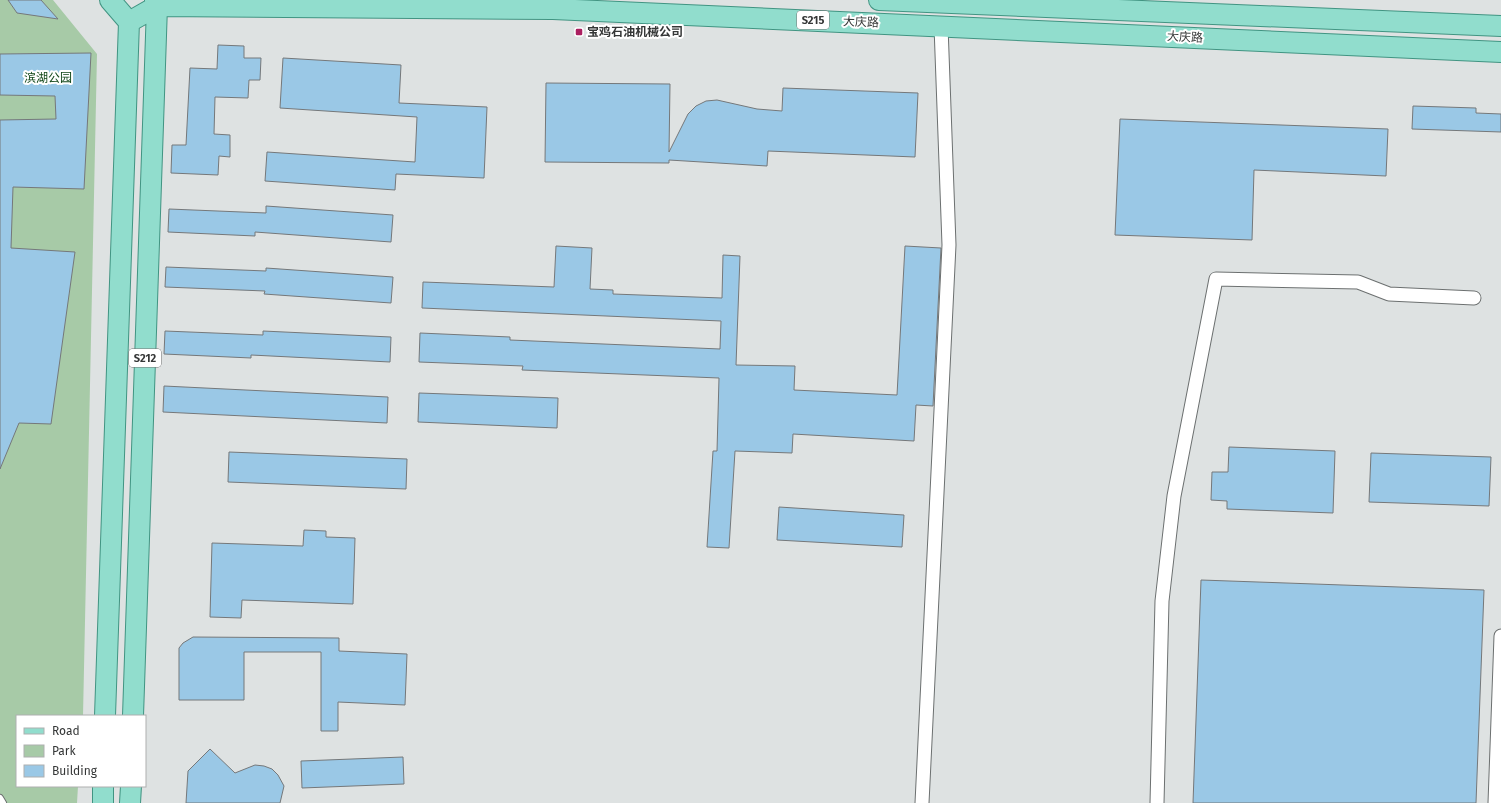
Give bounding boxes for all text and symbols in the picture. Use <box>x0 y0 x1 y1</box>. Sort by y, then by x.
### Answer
road number: S215 <box>797 11 829 29</box>
street label: 大庆路 <box>843 14 879 30</box>
place label: 宝鸡石油机械公司 <box>587 25 683 39</box>
marker: 宝鸡石油机械公司 <box>574 27 584 37</box>
street label: 大庆路 <box>1167 29 1203 45</box>
park label: 滨湖公园 <box>24 71 72 85</box>
road number: S212 <box>129 349 161 367</box>
legend <box>16 715 146 787</box>
text: Road <box>52 724 80 738</box>
text: Park <box>52 744 76 758</box>
text: Building <box>52 764 98 778</box>

